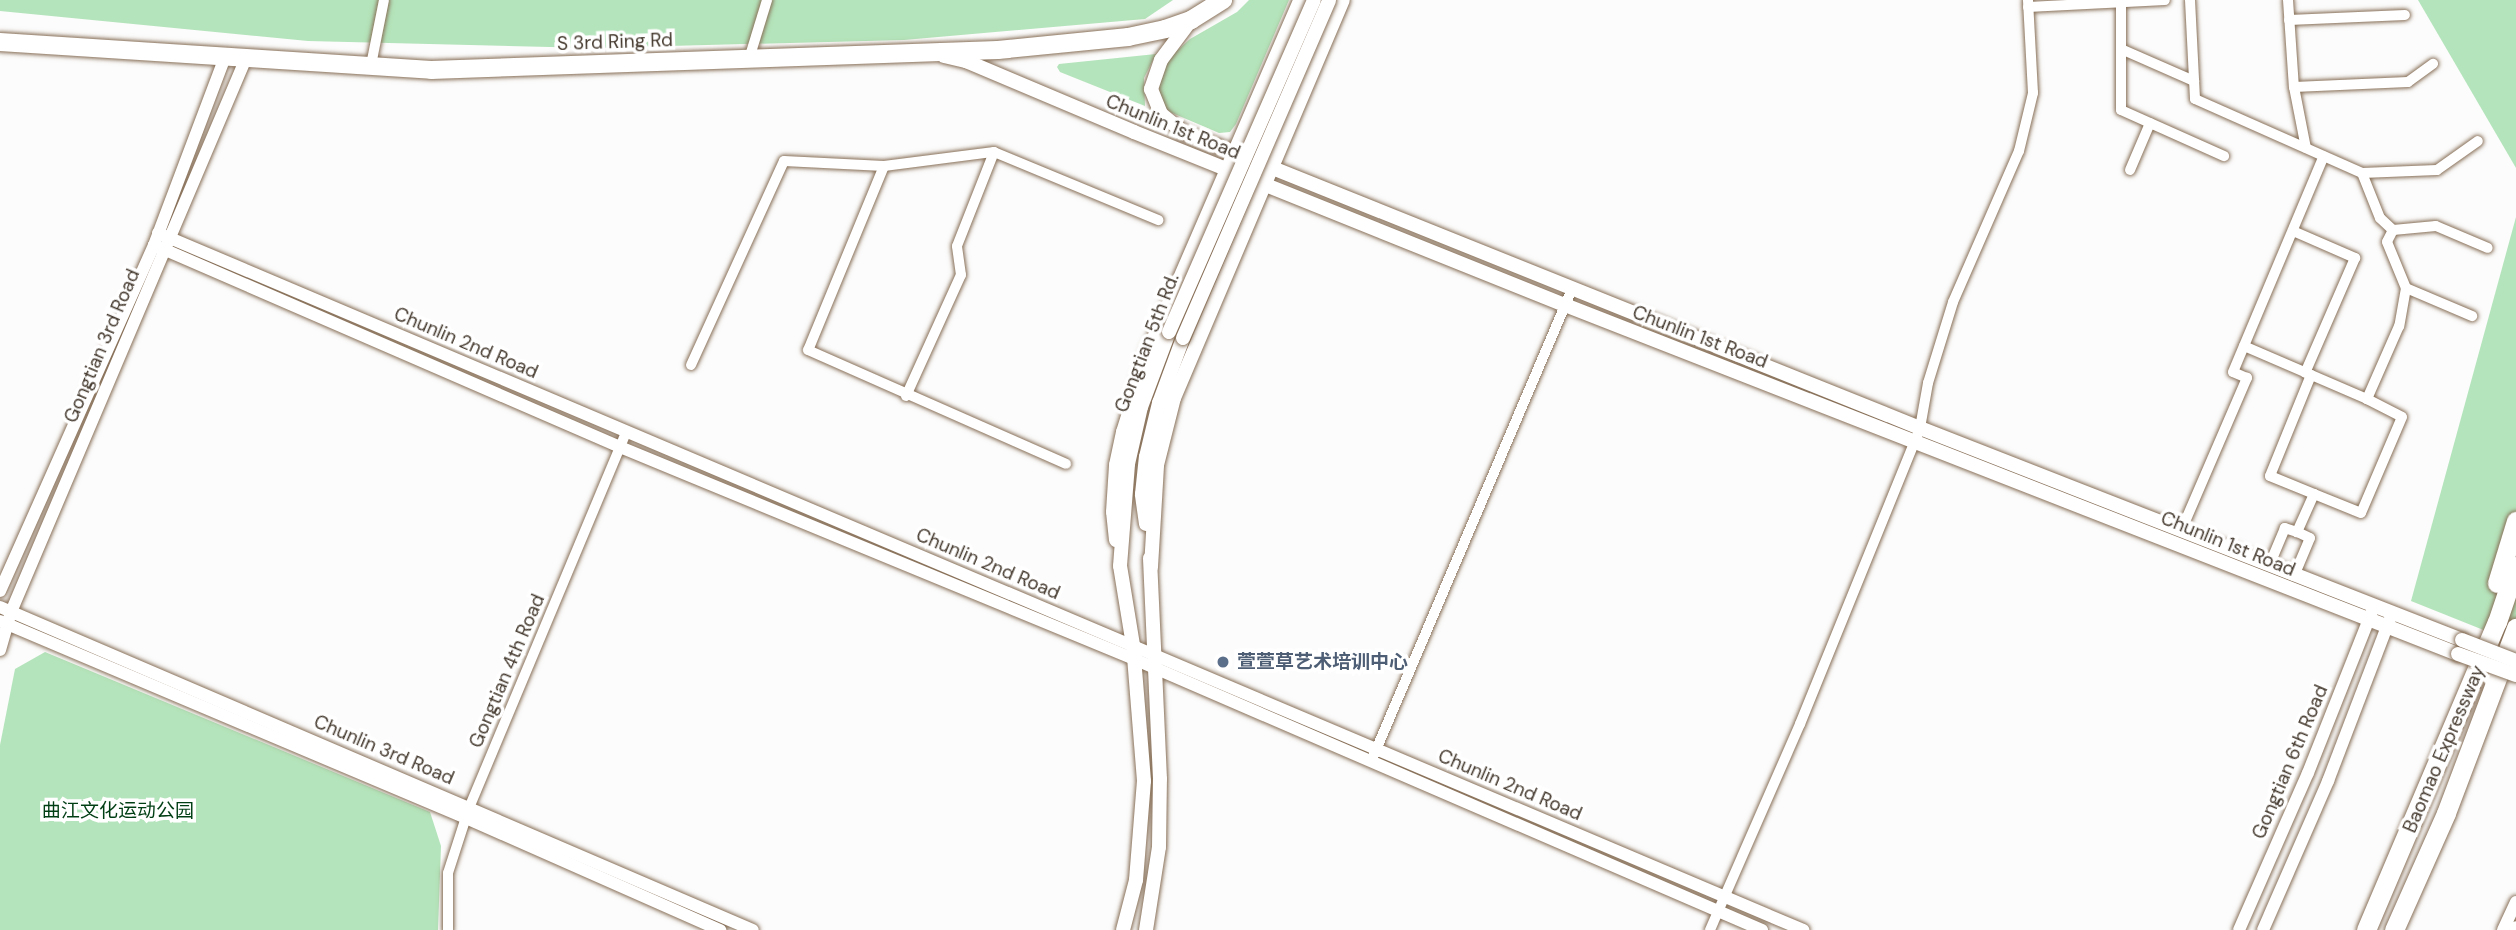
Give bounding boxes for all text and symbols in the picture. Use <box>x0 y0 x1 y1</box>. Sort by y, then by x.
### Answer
street label: S 3rd Ring Rd <box>557 29 673 55</box>
street label: Chunlin 1st Road <box>1102 90 1244 164</box>
street label: Gongtian 3rd Road <box>59 266 145 426</box>
street label: Gongtian 5th Rd. <box>1110 270 1184 416</box>
street label: Chunlin 1st Road <box>1629 301 1771 373</box>
street label: Chunlin 2nd Road <box>391 302 541 384</box>
street label: Chunlin 1st Road <box>2157 507 2299 581</box>
street label: Chunlin 2nd Road <box>913 523 1063 605</box>
street label: Gongtian 4th Road <box>464 591 550 751</box>
place label: 萱萱草艺术培训中心 <box>1237 651 1408 673</box>
marker: 萱萱草艺术培训中心 <box>1215 654 1231 670</box>
street label: Baomao Expressway <box>2398 662 2490 836</box>
street label: Gongtian 6th Road <box>2247 682 2333 842</box>
street label: Chunlin 3rd Road <box>310 710 458 790</box>
street label: Chunlin 2nd Road <box>1435 744 1585 826</box>
park label: 曲江文化运动公园 <box>42 800 194 822</box>

